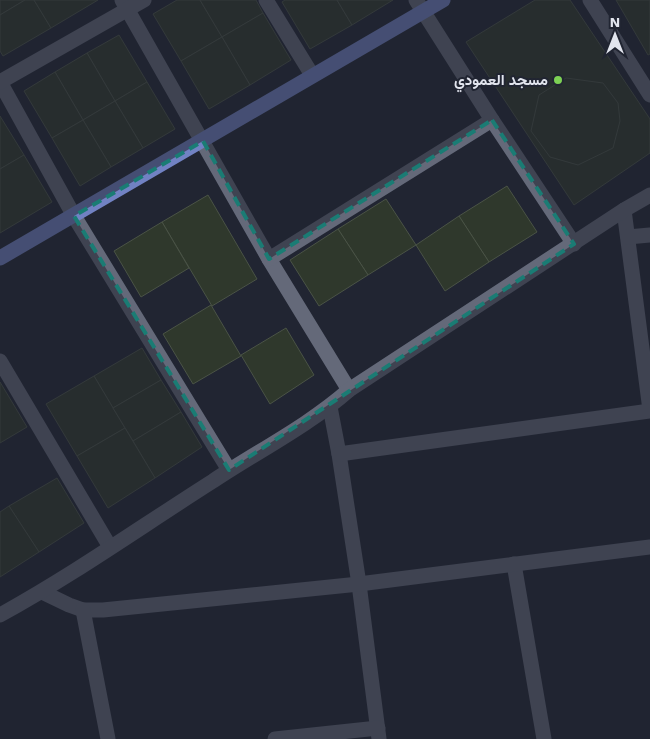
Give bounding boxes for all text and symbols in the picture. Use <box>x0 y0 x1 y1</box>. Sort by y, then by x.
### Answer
north arrow <box>590 10 640 60</box>
text: N <box>610 14 620 30</box>
place label: مسجد العمودي <box>454 71 548 93</box>
marker: مسجد العمودي <box>552 74 564 86</box>

